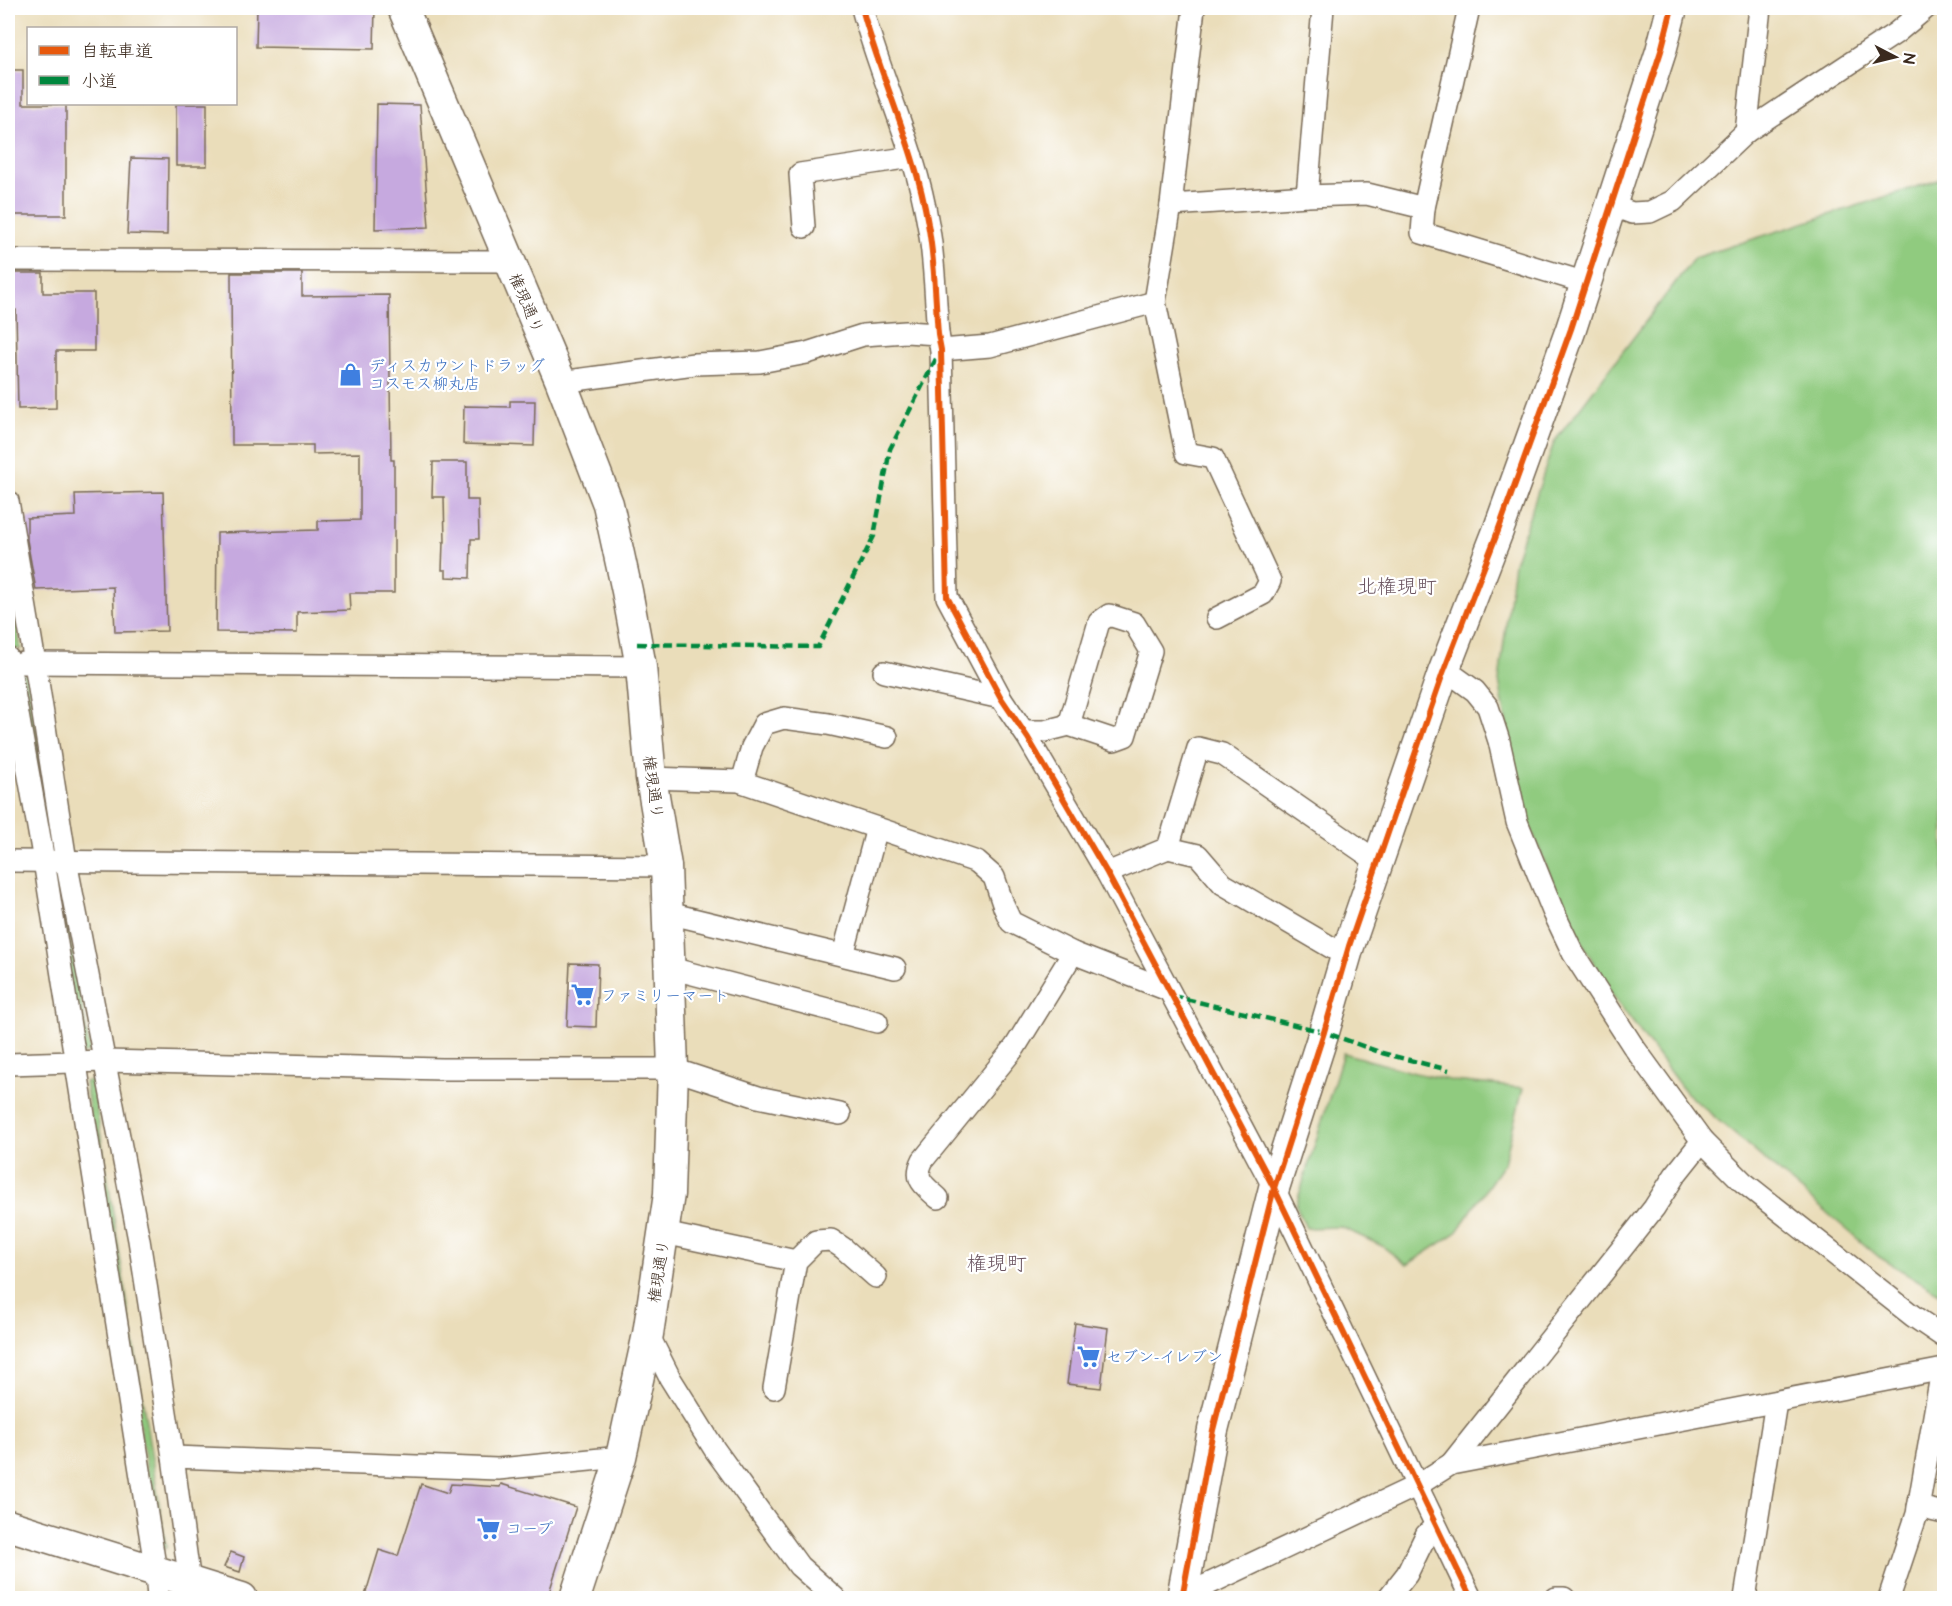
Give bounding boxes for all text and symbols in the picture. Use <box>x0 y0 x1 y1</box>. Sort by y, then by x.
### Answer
legend <box>27 27 237 105</box>
north arrow <box>1865 27 1925 87</box>
text: 自転車道 <box>81 39 153 64</box>
text: N <box>1897 52 1920 65</box>
text: 小道 <box>81 69 117 94</box>
street label: 権現通り <box>503 270 549 337</box>
place label: ディスカウントドラッグ コスモス柳丸店 <box>369 355 545 395</box>
shop icon: ディスカウントドラッグ コスモス柳丸店 <box>338 361 364 387</box>
district label: 北権現町 <box>1357 573 1437 601</box>
street label: 権現通り <box>638 754 668 820</box>
supermarket icon: ファミリーマート <box>570 982 596 1008</box>
place label: ファミリーマート <box>601 985 729 1007</box>
street label: 権現通り <box>643 1238 675 1304</box>
district label: 権現町 <box>967 1250 1027 1278</box>
supermarket icon: セブン-イレブン <box>1075 1343 1101 1369</box>
place label: セブン-イレブン <box>1106 1346 1223 1368</box>
supermarket icon: コープ <box>475 1515 501 1541</box>
place label: コープ <box>506 1518 553 1540</box>

